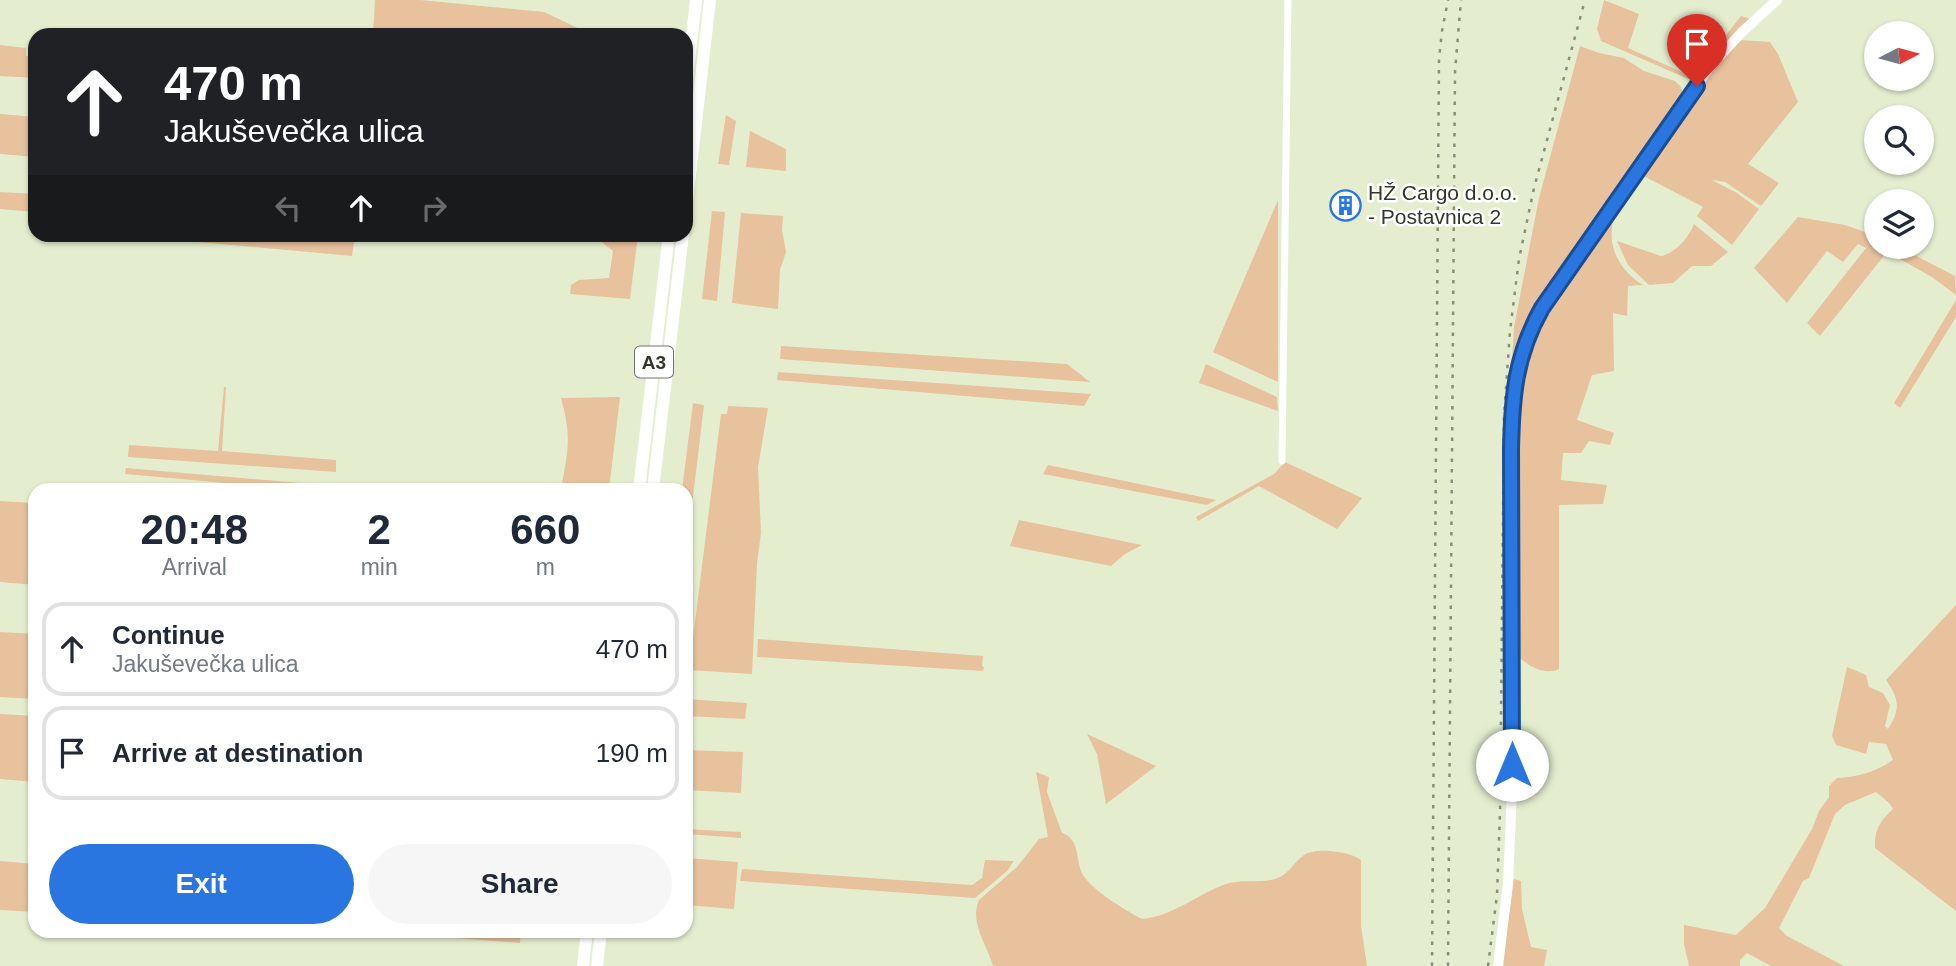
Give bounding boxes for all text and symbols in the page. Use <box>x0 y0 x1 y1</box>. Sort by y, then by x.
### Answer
pin <box>1667 14 1727 86</box>
north arrow <box>1864 21 1934 91</box>
map controls <box>1864 21 1934 259</box>
icon: arrive <box>1678 25 1716 63</box>
icon: ahead <box>49 56 140 147</box>
text: 470 m <box>164 56 303 110</box>
button: search <box>1864 105 1934 175</box>
text: Jakuševečka ulica <box>164 113 424 149</box>
place label: HŽ Cargo d.o.o. - Postavnica 2 <box>1368 181 1517 228</box>
building icon: HŽ Cargo d.o.o. - Postavnica 2 <box>1328 188 1362 222</box>
icon: left <box>269 189 307 227</box>
icon: ahead <box>342 189 380 227</box>
icon: right <box>415 189 453 227</box>
button: layers <box>1864 189 1934 259</box>
road number: A3 <box>635 346 673 378</box>
text: 20:48 <box>141 506 248 553</box>
text: 2 <box>367 506 391 553</box>
text: 660 <box>510 506 580 553</box>
text: Arrival <box>162 554 227 580</box>
text: min <box>361 554 398 580</box>
text: m <box>536 554 555 580</box>
text: Continue <box>112 620 225 650</box>
icon: ahead <box>53 630 91 668</box>
text: 470 m <box>596 634 668 664</box>
text: Jakuševečka ulica <box>112 651 299 677</box>
position arrow <box>1475 728 1549 802</box>
icon: arrive <box>53 734 91 772</box>
text: Arrive at destination <box>112 738 363 768</box>
text: 190 m <box>596 738 668 768</box>
button: Exit <box>49 844 354 924</box>
button: Share <box>368 844 672 924</box>

